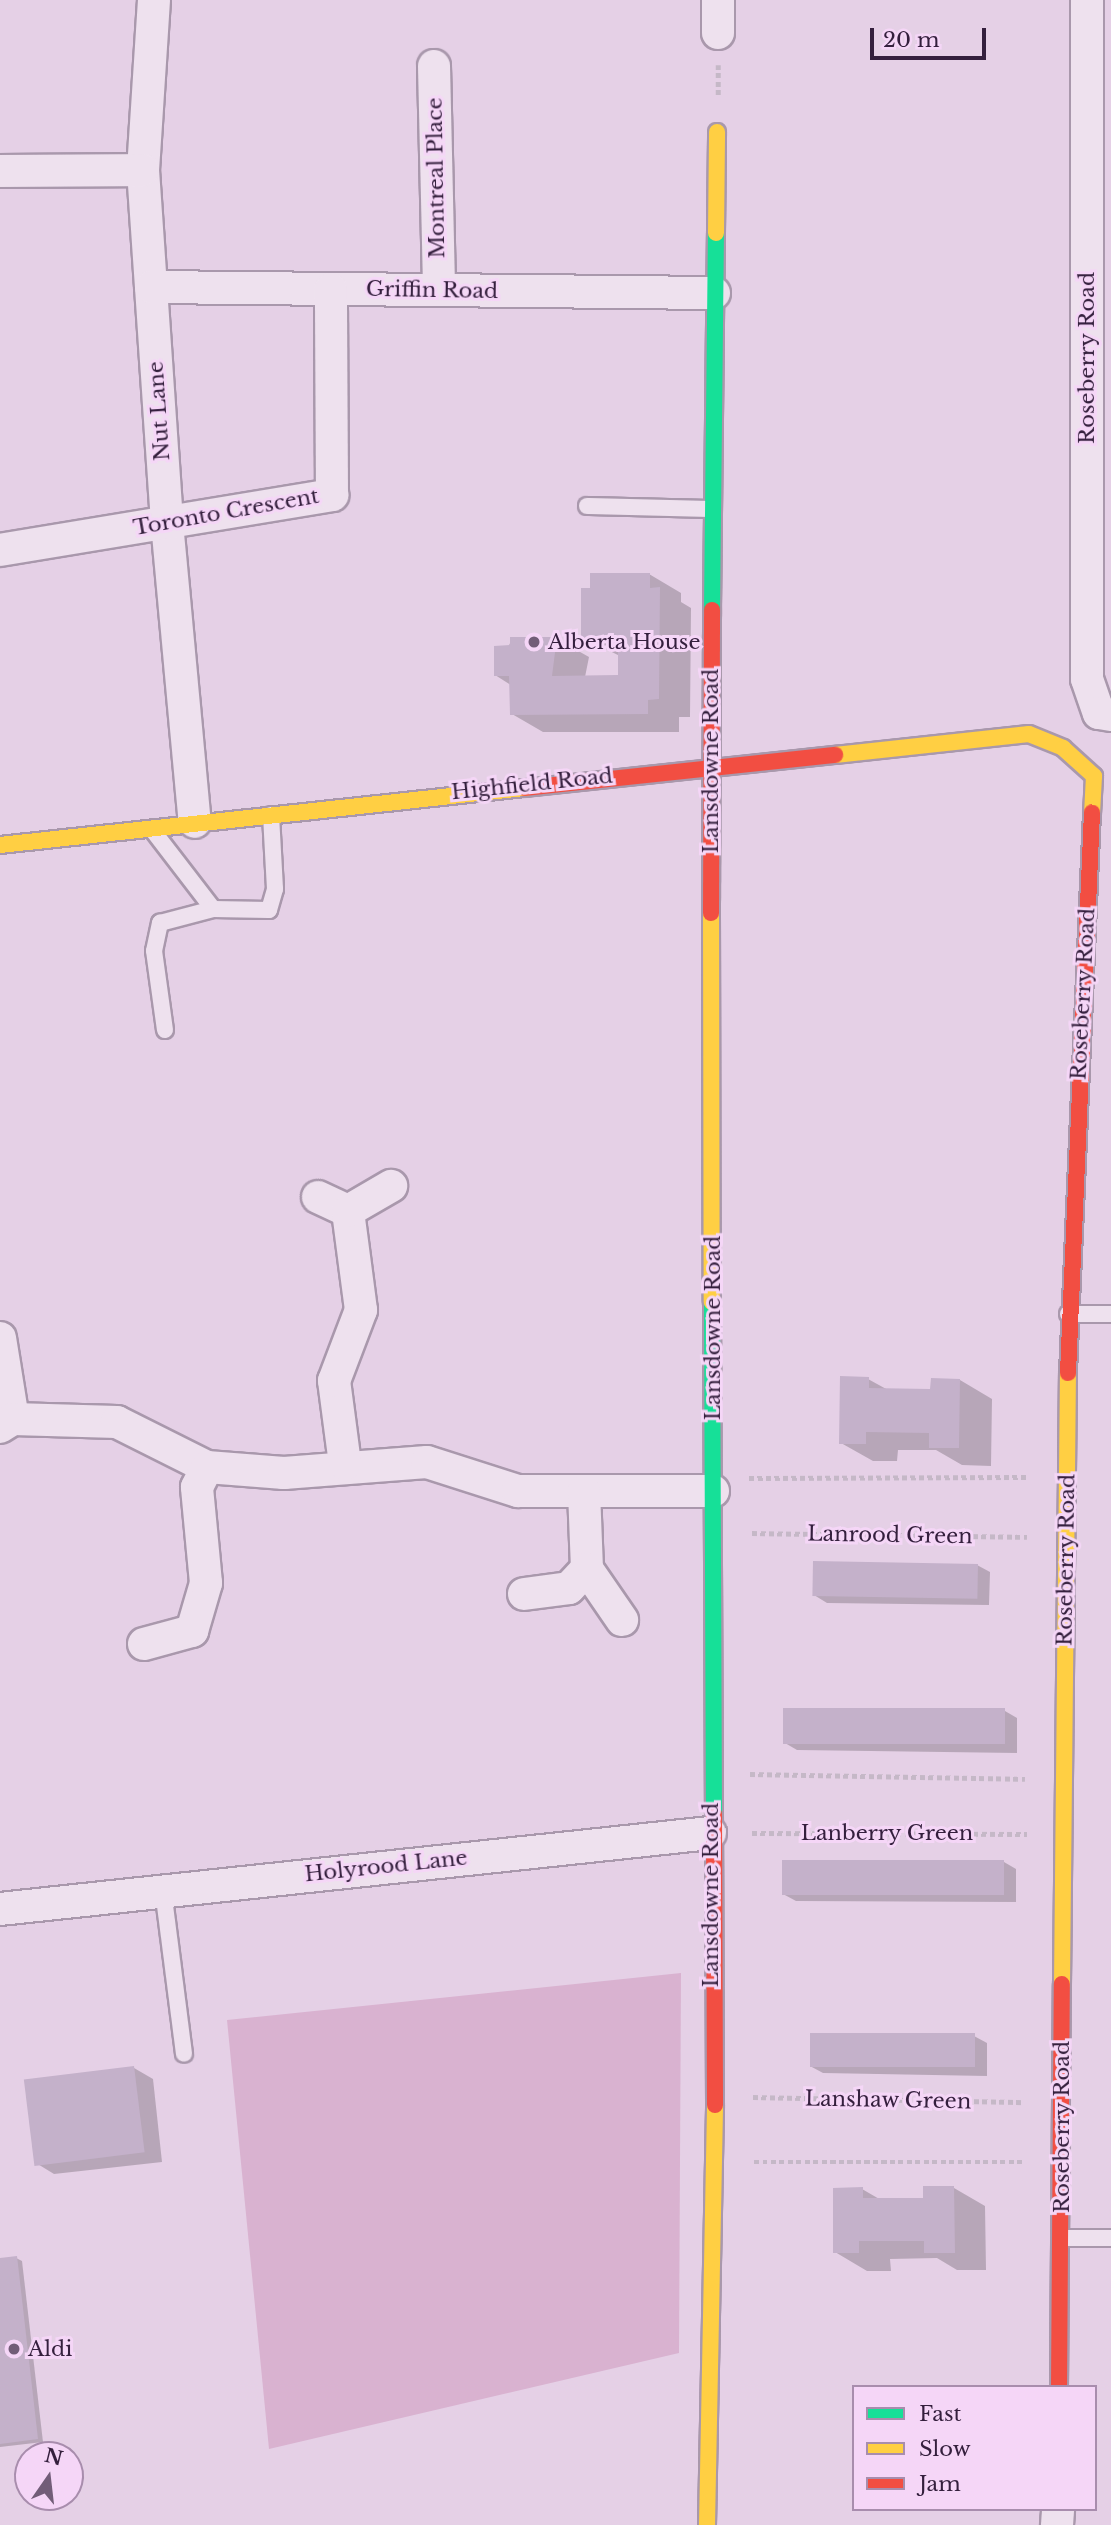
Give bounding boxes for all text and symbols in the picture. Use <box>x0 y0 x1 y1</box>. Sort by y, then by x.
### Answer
scale bar <box>873 14 988 58</box>
text: 20 m <box>883 27 940 53</box>
street label: Montreal Place <box>422 97 450 259</box>
street label: Roseberry Road <box>1074 272 1100 444</box>
street label: Griffin Road <box>366 276 498 304</box>
street label: Nut Lane <box>143 360 175 462</box>
street label: Toronto Crescent <box>131 483 321 541</box>
place label: Alberta House <box>548 629 701 655</box>
marker: Alberta House <box>526 634 542 650</box>
street label: Lansdowne Road <box>698 669 724 853</box>
street label: Highfield Road <box>450 763 614 805</box>
street label: Roseberry Road <box>1066 907 1100 1081</box>
street label: Lansdowne Road <box>700 1236 726 1420</box>
street label: Roseberry Road <box>1052 1473 1080 1647</box>
street label: Lanrood Green <box>807 1521 973 1549</box>
street label: Lansdowne Road <box>698 1803 724 1987</box>
street label: Lanberry Green <box>800 1820 974 1846</box>
street label: Holyrood Lane <box>303 1845 469 1887</box>
street label: Roseberry Road <box>1049 2041 1075 2213</box>
street label: Lanshaw Green <box>804 2086 972 2114</box>
place label: Aldi <box>28 2336 72 2362</box>
marker: Aldi <box>6 2341 22 2357</box>
legend <box>852 2385 1097 2511</box>
text: Fast <box>919 2401 961 2427</box>
text: Slow <box>919 2436 971 2462</box>
north arrow <box>14 2441 84 2511</box>
text: N <box>42 2444 65 2470</box>
text: Jam <box>919 2471 961 2497</box>

